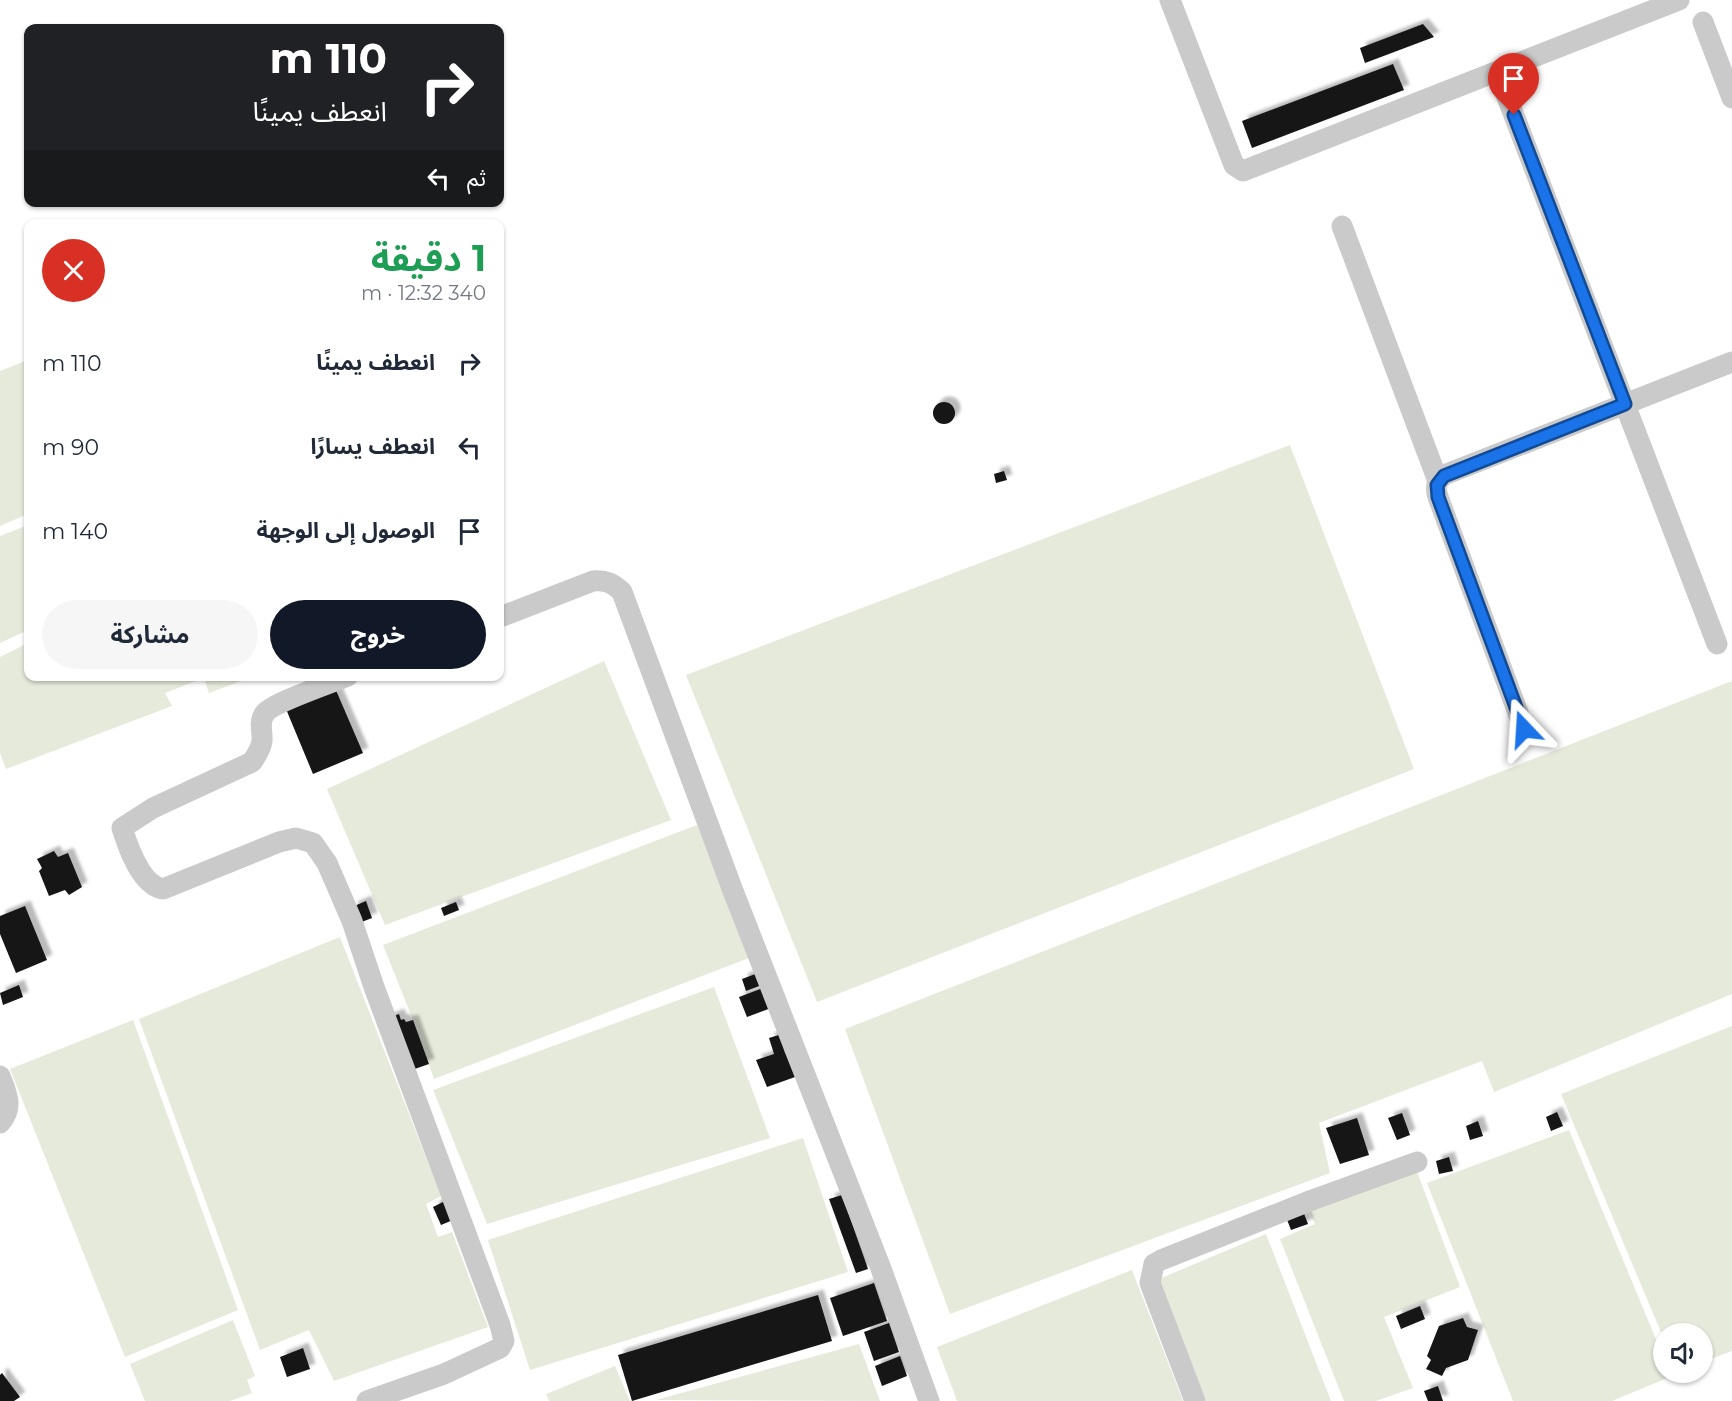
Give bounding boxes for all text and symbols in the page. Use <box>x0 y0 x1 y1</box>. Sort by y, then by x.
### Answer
text: 110 m <box>270 32 387 84</box>
icon: right <box>408 48 486 126</box>
pin <box>1488 53 1539 115</box>
icon: arrive <box>1497 62 1530 95</box>
text: انعطف يمينًا <box>252 95 387 128</box>
icon: left <box>422 162 455 195</box>
text: ثم <box>467 165 486 192</box>
text: 1 دقيقة <box>371 236 486 280</box>
button: close <box>42 239 105 302</box>
text: 340 m · 12:32 <box>361 281 486 305</box>
icon: right <box>453 347 486 380</box>
text: انعطف يمينًا <box>316 349 435 376</box>
text: 110 m <box>42 350 102 377</box>
icon: left <box>453 431 486 464</box>
text: انعطف يسارًا <box>311 433 435 460</box>
text: 90 m <box>42 434 99 461</box>
icon: arrive <box>453 515 486 548</box>
text: الوصول إلى الوجهة <box>256 517 435 544</box>
text: 140 m <box>42 518 108 545</box>
button: مشاركة <box>42 600 258 669</box>
button: خروج <box>270 600 486 669</box>
position arrow <box>1492 697 1556 761</box>
map controls <box>1653 1323 1713 1383</box>
button: sound <box>1653 1323 1713 1383</box>

